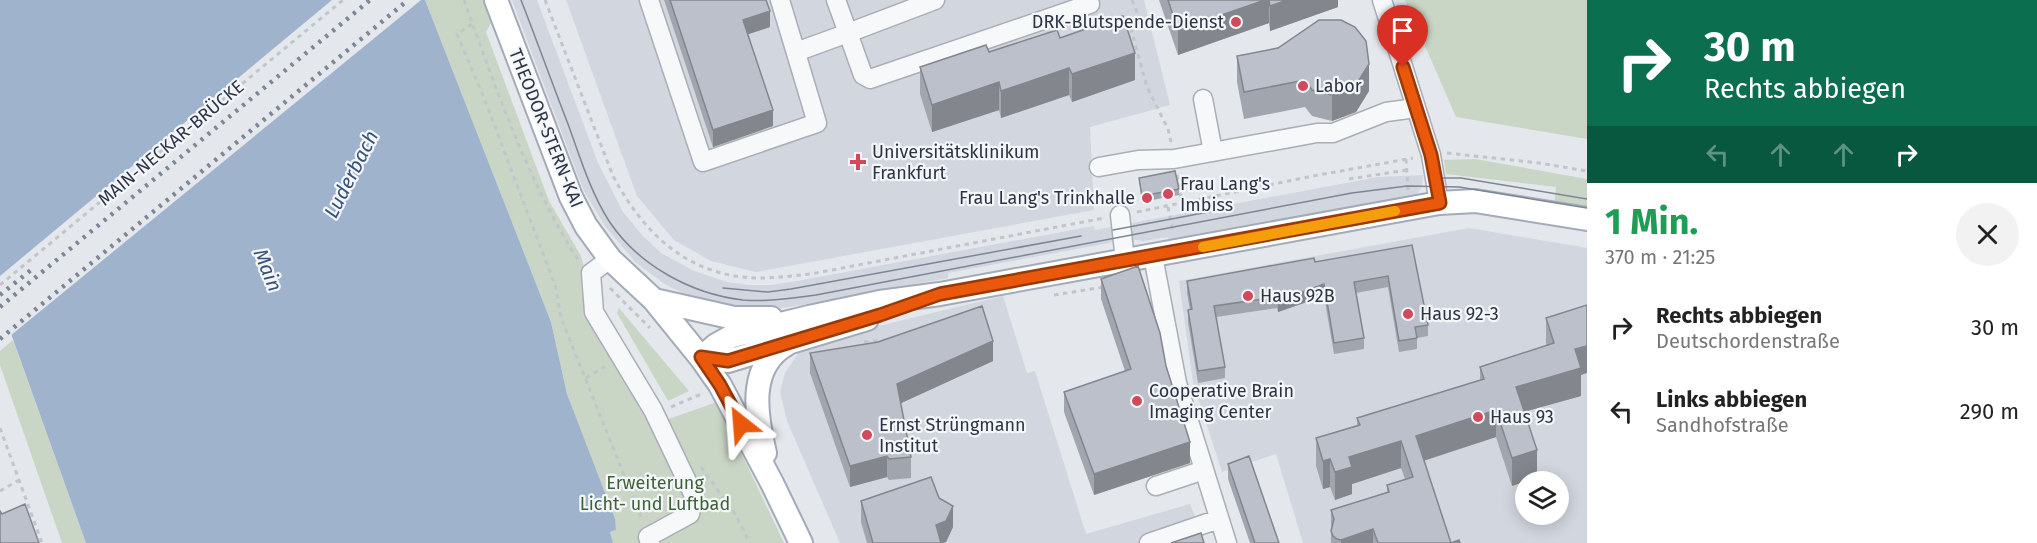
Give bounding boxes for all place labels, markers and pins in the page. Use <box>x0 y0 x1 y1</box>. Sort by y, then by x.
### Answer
pin <box>1377 5 1428 67</box>
place label: DRK-Blutspende-Dienst <box>1032 11 1224 33</box>
marker: DRK-Blutspende-Dienst <box>1229 15 1243 29</box>
place label: Labor <box>1315 75 1362 97</box>
marker: Labor <box>1296 79 1310 93</box>
place label: Universitätsklinikum Frankfurt <box>872 141 1040 184</box>
marker: Universitätsklinikum Frankfurt <box>849 153 867 171</box>
place label: Frau Lang's Imbiss <box>1180 173 1270 216</box>
place label: Frau Lang's Trinkhalle <box>959 187 1135 209</box>
marker: Frau Lang's Imbiss <box>1161 187 1175 201</box>
marker: Frau Lang's Trinkhalle <box>1140 191 1154 205</box>
place label: Haus 92B <box>1260 285 1335 307</box>
marker: Haus 92B <box>1241 289 1255 303</box>
place label: Haus 92-3 <box>1420 303 1499 325</box>
marker: Haus 92-3 <box>1401 307 1415 321</box>
place label: Cooperative Brain Imaging Center <box>1149 380 1294 423</box>
marker: Cooperative Brain Imaging Center <box>1130 394 1144 408</box>
place label: Haus 93 <box>1490 406 1554 428</box>
marker: Haus 93 <box>1471 410 1485 424</box>
place label: Ernst Strüngmann Institut <box>879 414 1026 457</box>
marker: Ernst Strüngmann Institut <box>860 428 874 442</box>

